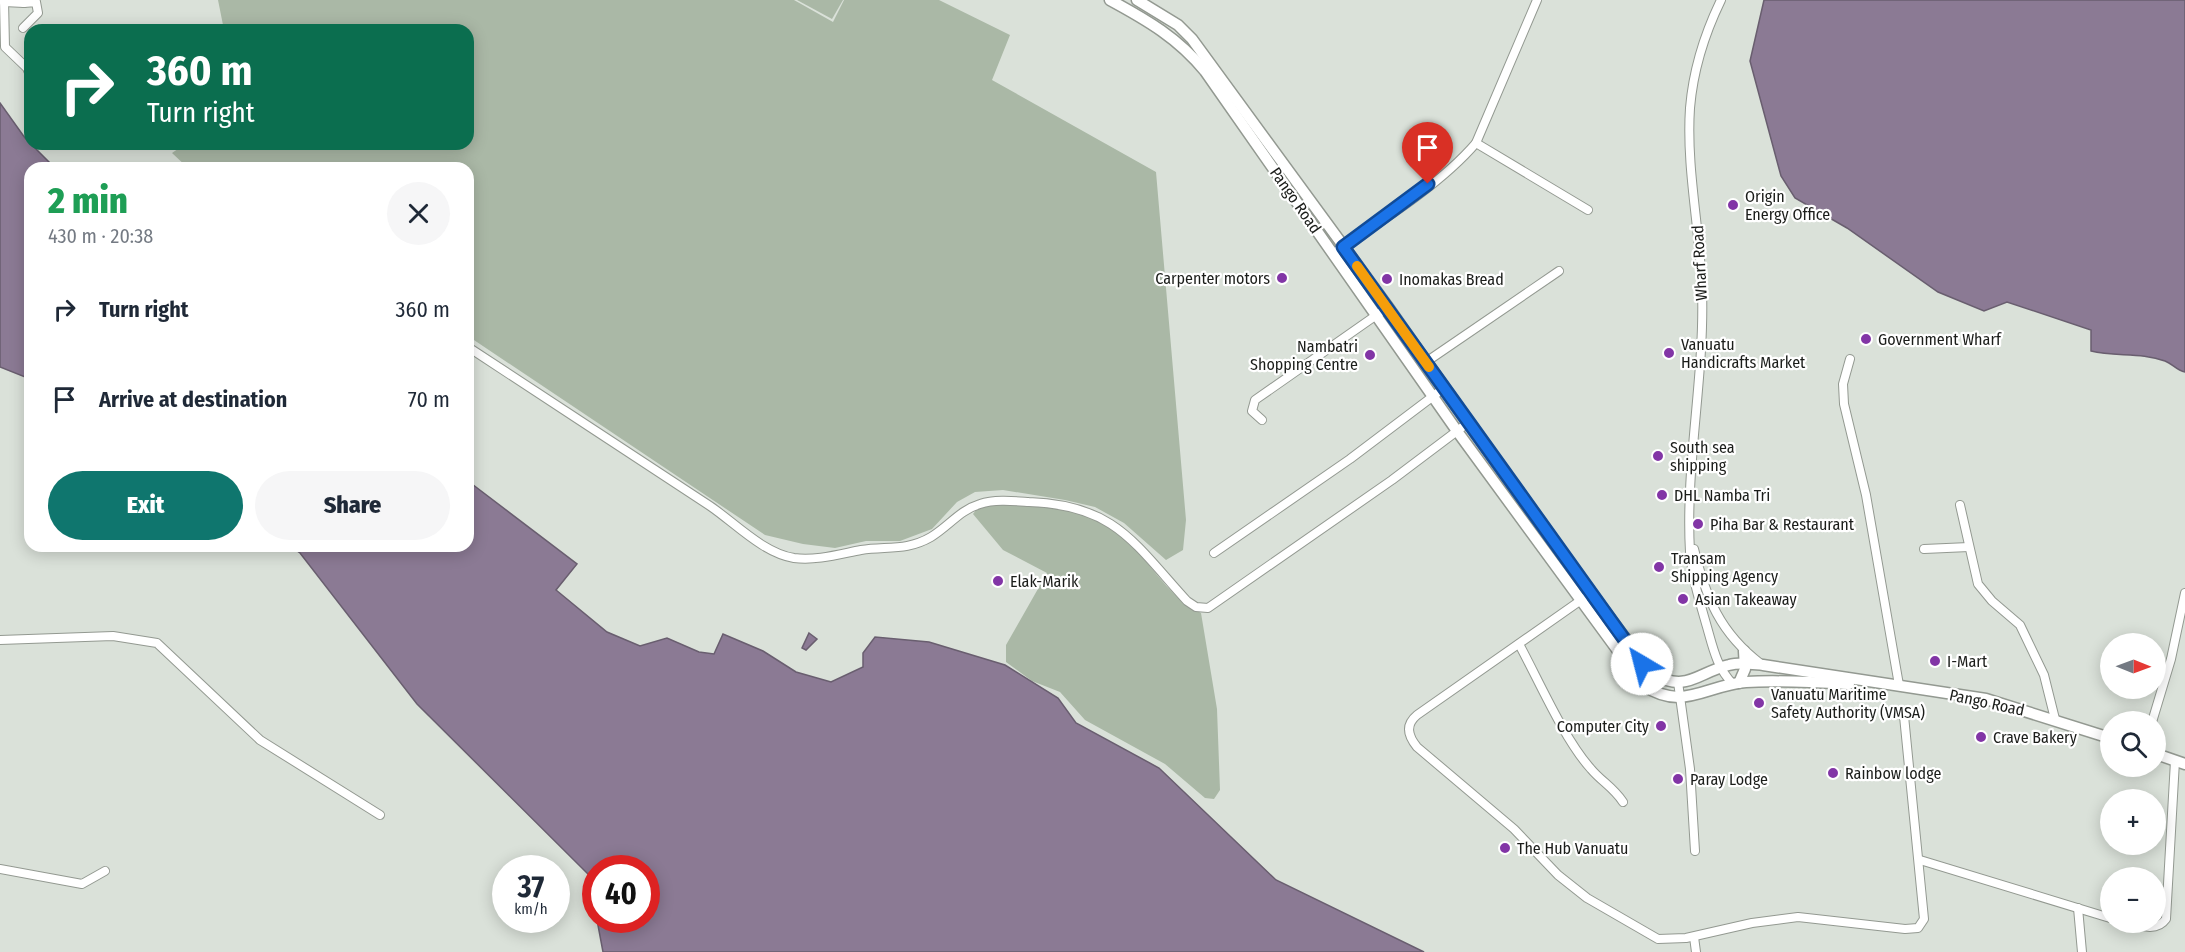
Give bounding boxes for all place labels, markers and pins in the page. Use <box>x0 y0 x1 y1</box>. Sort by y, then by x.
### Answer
pin <box>1402 122 1453 184</box>
place label: Origin Energy Office <box>1745 187 1830 224</box>
marker: Origin Energy Office <box>1726 198 1740 212</box>
place label: Carpenter motors <box>1155 269 1270 288</box>
place label: Inomakas Bread <box>1399 270 1504 289</box>
marker: Carpenter motors <box>1275 271 1289 285</box>
marker: Inomakas Bread <box>1380 272 1394 286</box>
place label: Government Wharf <box>1878 330 2002 349</box>
marker: Government Wharf <box>1859 332 1873 346</box>
place label: Vanuatu Handicrafts Market <box>1681 335 1806 372</box>
place label: Nambatri Shopping Centre <box>1250 337 1358 374</box>
marker: Vanuatu Handicrafts Market <box>1662 346 1676 360</box>
marker: Nambatri Shopping Centre <box>1363 348 1377 362</box>
place label: South sea shipping <box>1670 438 1735 475</box>
marker: South sea shipping <box>1651 449 1665 463</box>
place label: DHL Namba Tri <box>1674 486 1770 505</box>
marker: DHL Namba Tri <box>1655 488 1669 502</box>
place label: Piha Bar & Restaurant <box>1710 515 1855 534</box>
marker: Piha Bar & Restaurant <box>1691 517 1705 531</box>
place label: Transam Shipping Agency <box>1671 549 1779 586</box>
marker: Transam Shipping Agency <box>1652 560 1666 574</box>
place label: Elak-Marik <box>1010 572 1079 591</box>
marker: Elak-Marik <box>991 574 1005 588</box>
place label: Asian Takeaway <box>1695 590 1797 609</box>
marker: Asian Takeaway <box>1676 592 1690 606</box>
place label: I-Mart <box>1947 652 1988 671</box>
marker: I-Mart <box>1928 654 1942 668</box>
place label: Vanuatu Maritime Safety Authority (VMSA) <box>1771 685 1925 722</box>
marker: Vanuatu Maritime Safety Authority (VMSA) <box>1752 696 1766 710</box>
place label: Computer City <box>1557 717 1650 736</box>
marker: Computer City <box>1654 719 1668 733</box>
place label: Crave Bakery <box>1993 728 2078 747</box>
marker: Crave Bakery <box>1974 730 1988 744</box>
place label: Rainbow lodge <box>1845 764 1941 783</box>
marker: Rainbow lodge <box>1826 766 1840 780</box>
place label: Paray Lodge <box>1690 770 1768 789</box>
marker: Paray Lodge <box>1671 772 1685 786</box>
place label: The Hub Vanuatu <box>1517 839 1628 858</box>
marker: The Hub Vanuatu <box>1498 841 1512 855</box>

